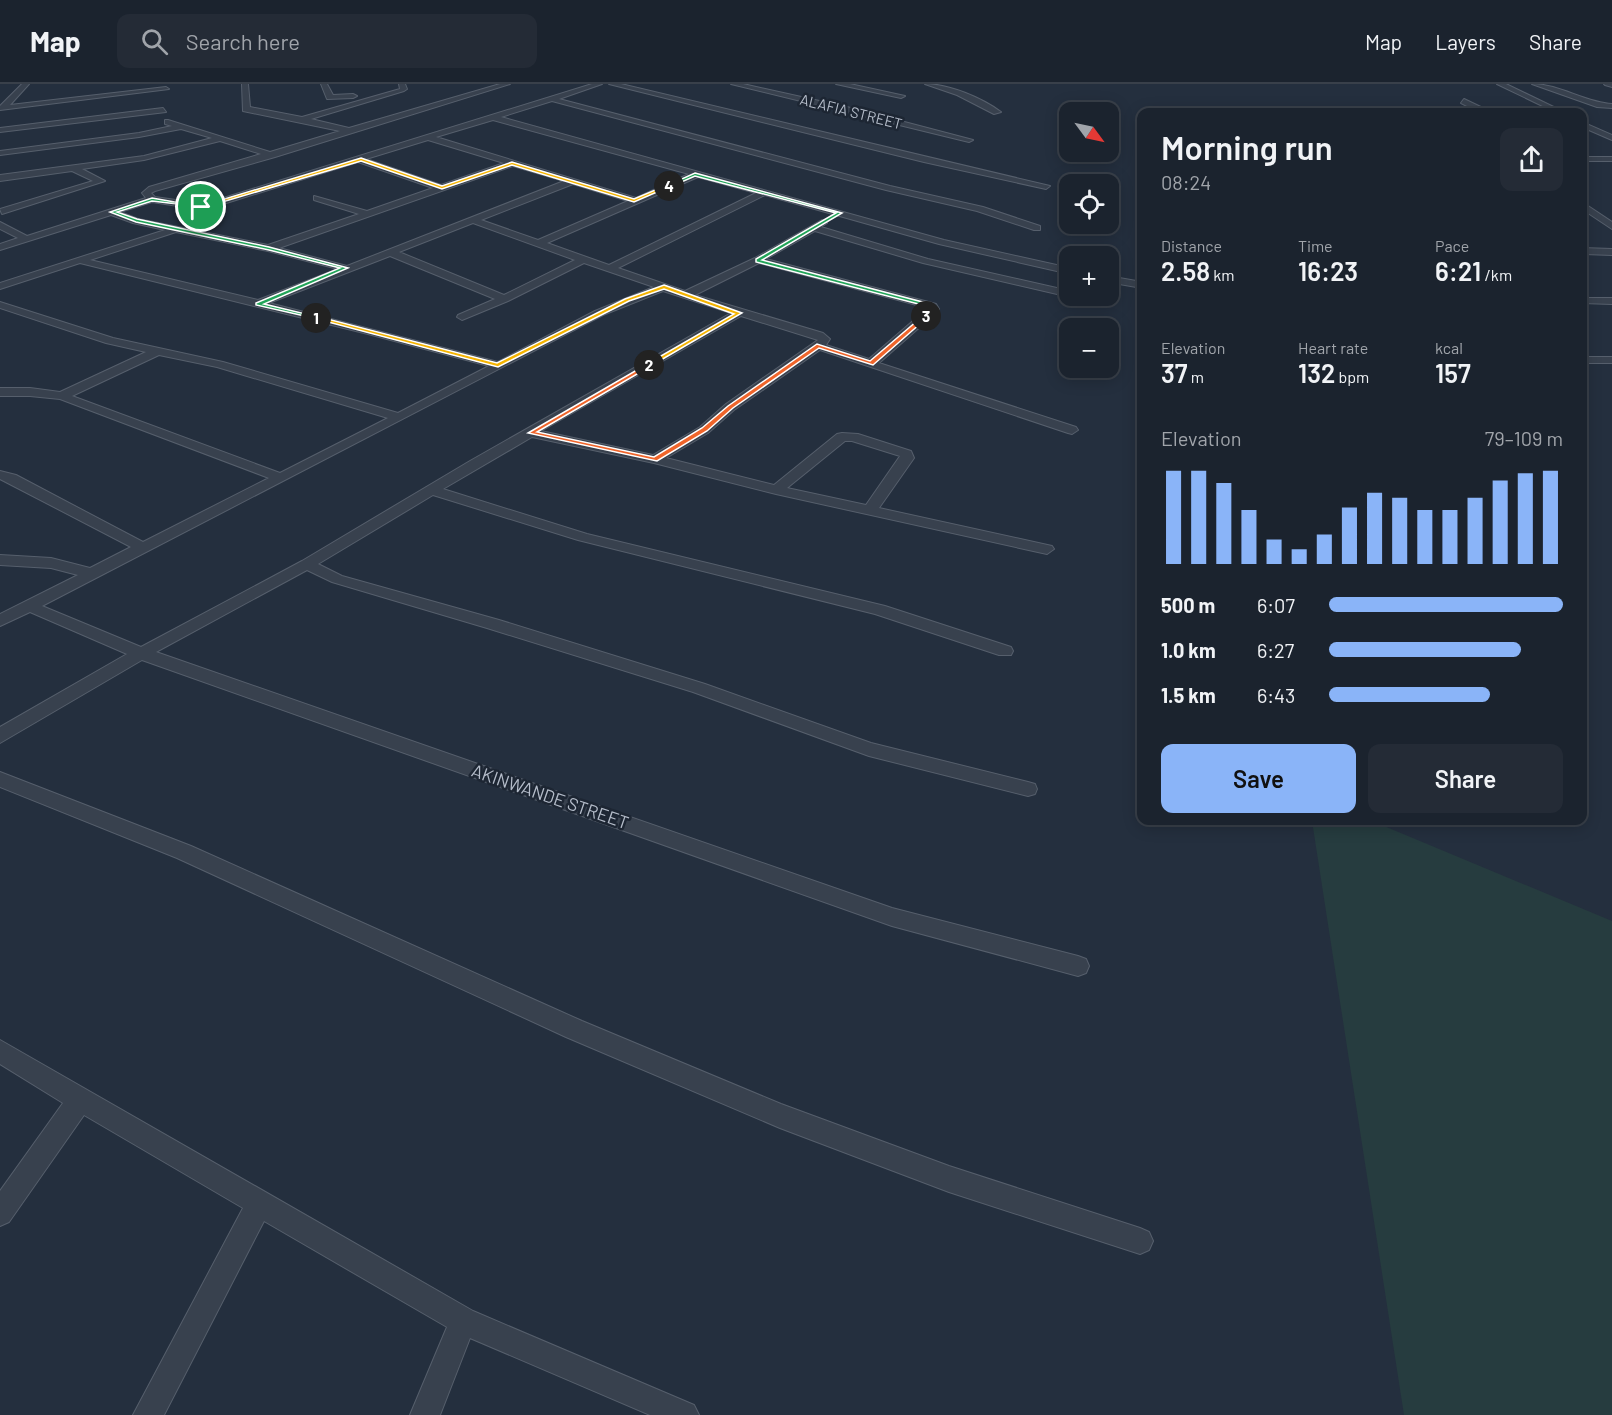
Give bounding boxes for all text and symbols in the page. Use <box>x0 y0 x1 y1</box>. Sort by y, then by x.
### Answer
search box <box>117 14 537 68</box>
text: Map <box>30 24 81 58</box>
icon: search <box>138 25 171 58</box>
text: Search here <box>186 28 300 54</box>
text: Map <box>1365 29 1402 54</box>
text: Layers <box>1435 29 1496 54</box>
text: Share <box>1529 29 1582 54</box>
street label: ALAFIA STREET <box>798 90 904 132</box>
north arrow <box>1059 102 1119 162</box>
map controls <box>1059 102 1119 378</box>
text: Morning run <box>1161 127 1333 167</box>
button: share <box>1500 128 1563 191</box>
text: 08:24 <box>1161 170 1211 194</box>
pin: 4 <box>654 171 684 201</box>
button: locate <box>1059 174 1119 234</box>
text: 4 <box>664 176 674 195</box>
pin <box>175 181 226 232</box>
icon: arrive <box>184 190 217 223</box>
text: Distance <box>1161 236 1222 255</box>
text: Time <box>1298 236 1333 255</box>
text: Pace <box>1435 236 1469 255</box>
button: + <box>1059 246 1119 306</box>
text: 2.58 <box>1161 255 1210 286</box>
text: 16:23 <box>1298 255 1358 286</box>
text: 6:21 <box>1435 255 1481 286</box>
text: km <box>1210 265 1235 284</box>
text: /km <box>1481 265 1512 284</box>
pin: 3 <box>911 301 941 331</box>
pin: 1 <box>301 303 331 333</box>
text: 3 <box>922 306 930 325</box>
text: 1 <box>313 308 319 327</box>
button: − <box>1059 318 1119 378</box>
text: Elevation <box>1161 338 1225 357</box>
text: Heart rate <box>1298 338 1368 357</box>
text: kcal <box>1435 338 1463 357</box>
pin: 2 <box>634 350 664 380</box>
text: 2 <box>645 355 653 374</box>
text: 37 <box>1161 357 1188 388</box>
text: 132 <box>1298 357 1335 388</box>
text: 157 <box>1435 357 1471 388</box>
text: m <box>1188 367 1204 386</box>
text: bpm <box>1335 367 1369 386</box>
text: Elevation <box>1161 426 1242 450</box>
text: 79–109 m <box>1485 426 1563 450</box>
text: 500 m <box>1161 593 1215 617</box>
text: 6:07 <box>1257 593 1295 617</box>
text: 1.0 km <box>1161 638 1216 662</box>
text: 6:27 <box>1257 638 1294 662</box>
text: 1.5 km <box>1161 683 1216 707</box>
text: 6:43 <box>1257 683 1295 707</box>
button: Save <box>1161 744 1356 813</box>
button: Share <box>1368 744 1563 813</box>
street label: AKINWANDE STREET <box>469 759 632 833</box>

